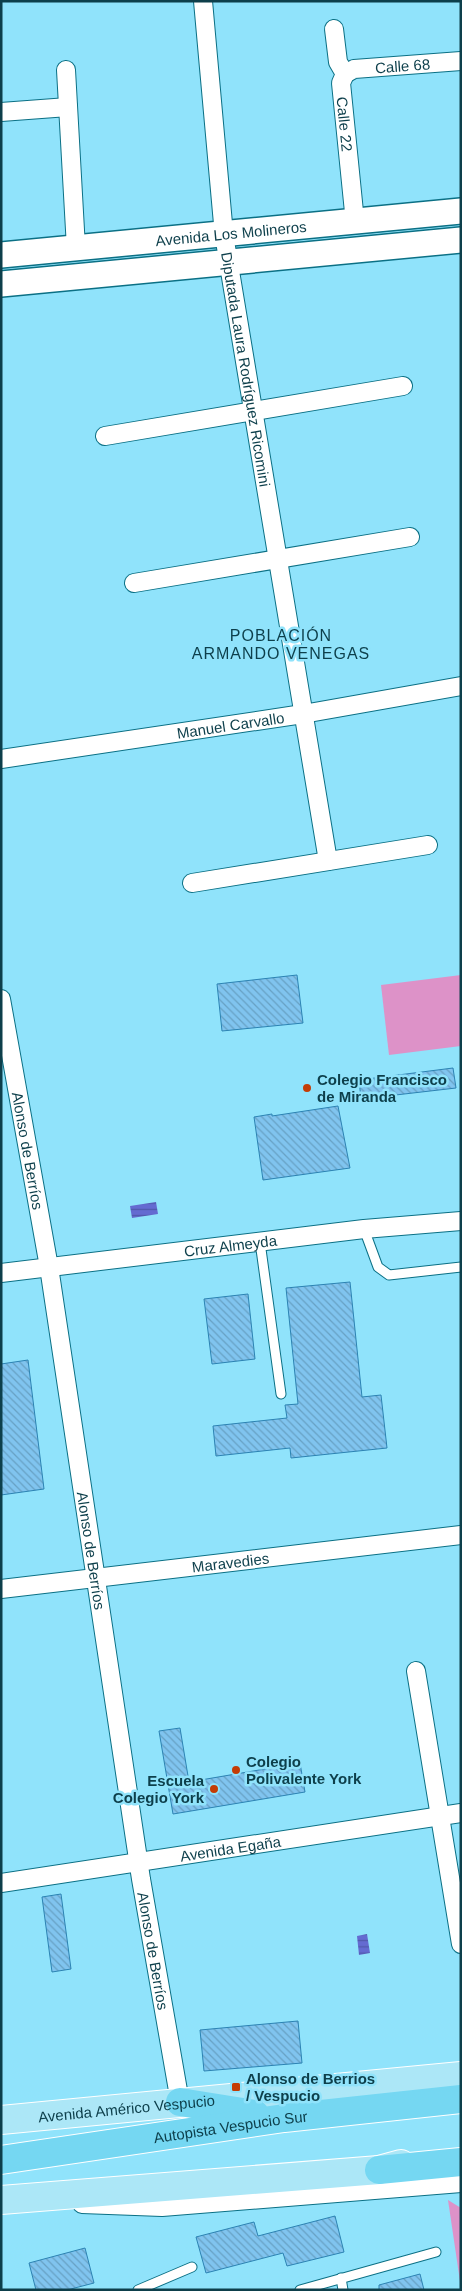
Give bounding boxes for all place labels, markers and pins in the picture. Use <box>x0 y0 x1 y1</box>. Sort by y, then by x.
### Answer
place label: Colegio Francisco de Miranda <box>317 1071 447 1105</box>
marker: Colegio Francisco de Miranda <box>301 1082 313 1094</box>
place label: Colegio Polivalente York <box>246 1753 362 1787</box>
marker: Colegio Polivalente York <box>230 1764 242 1776</box>
place label: Escuela Colegio York <box>113 1772 205 1806</box>
marker: Escuela Colegio York <box>208 1783 220 1795</box>
place label: Alonso de Berrios / Vespucio <box>246 2070 375 2104</box>
marker: Alonso de Berrios / Vespucio <box>230 2081 242 2093</box>

